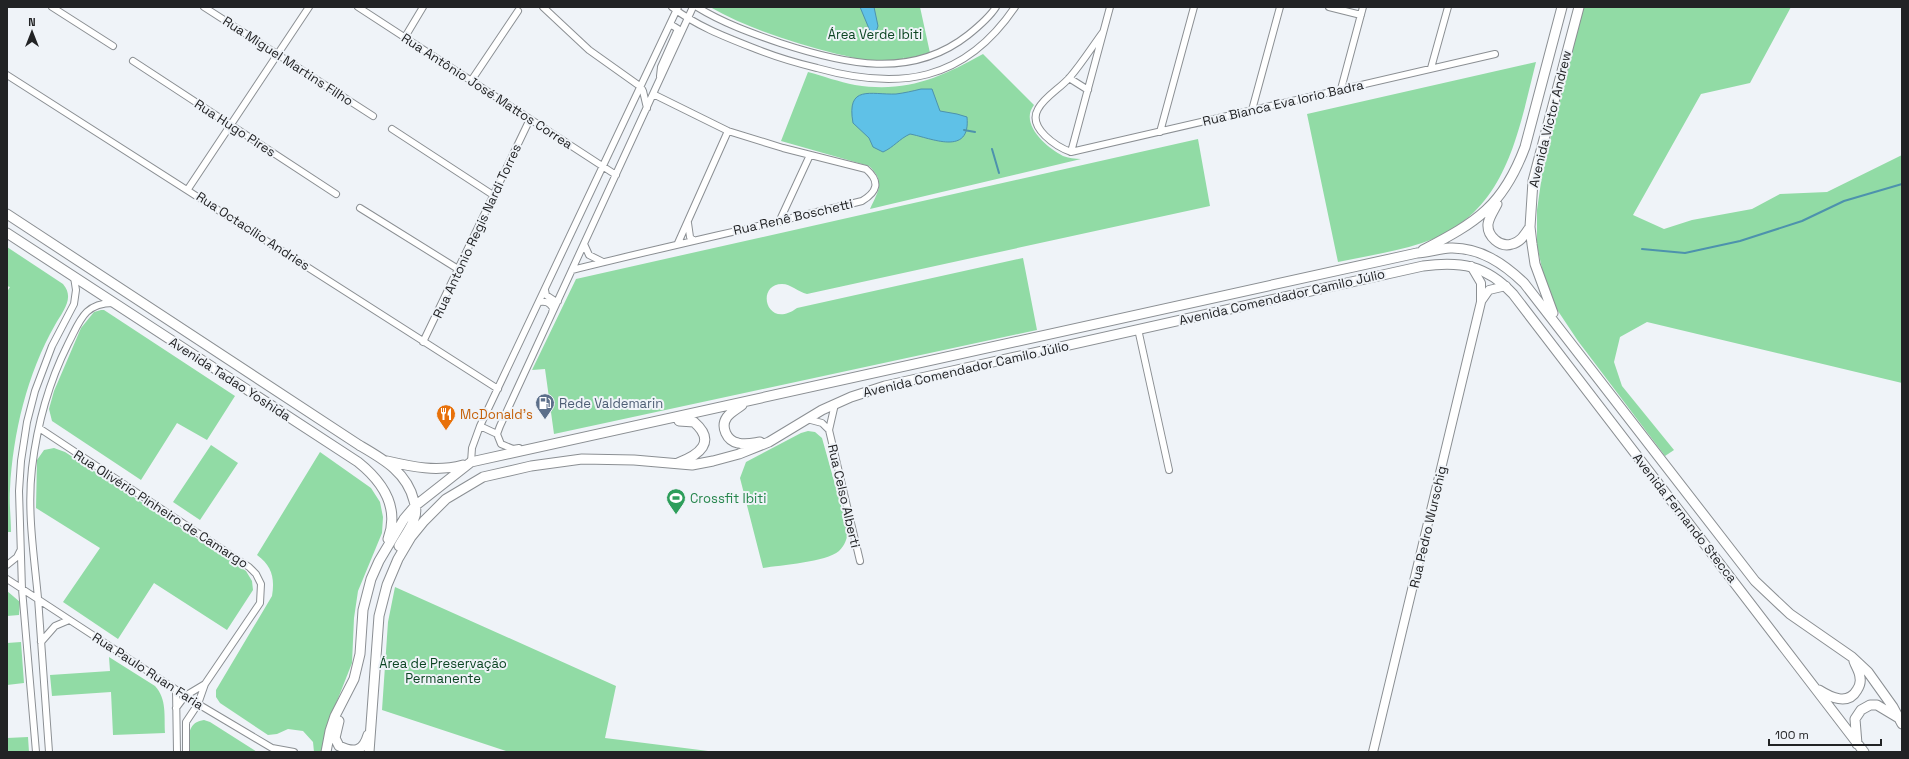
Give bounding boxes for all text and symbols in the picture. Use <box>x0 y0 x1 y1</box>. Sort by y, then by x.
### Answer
north arrow <box>12 12 52 52</box>
street label: Rua Miguel Martins Filho <box>220 12 356 110</box>
text: N <box>28 15 36 29</box>
park label: Área Verde Ibiti <box>828 26 922 43</box>
street label: Rua Antônio José Mattos Correa <box>398 29 576 153</box>
street label: Avenida Victor Andrew <box>1525 49 1575 189</box>
street label: Rua Bianca Eva Iorio Badra <box>1201 76 1366 130</box>
street label: Rua Hugo Pires <box>191 95 279 161</box>
street label: Rua Antonio Regis Nardi Torres <box>429 141 525 321</box>
street label: Rua Octacílio Andries <box>193 188 313 274</box>
street label: Rua Renê Boschetti <box>732 195 854 239</box>
street label: Avenida Comendador Camilo Júlio <box>1177 265 1387 329</box>
street label: Avenida Tadao Yoshida <box>166 333 295 425</box>
street label: Avenida Comendador Camilo Júlio <box>861 337 1071 401</box>
fuel station icon: Rede Valdemarin <box>534 392 556 420</box>
place label: Rede Valdemarin <box>559 395 663 412</box>
restaurant icon: McDonald's <box>435 403 457 431</box>
place label: McDonald's <box>460 406 533 423</box>
street label: Rua Celso Alberti <box>824 443 864 549</box>
street label: Rua Olivério Pinheiro de Camargo <box>71 446 251 572</box>
street label: Avenida Fernando Stecca <box>1629 450 1741 587</box>
street label: Rua Pedro Wurschig <box>1406 464 1450 590</box>
sports icon: Crossfit Ibiti <box>665 487 687 515</box>
place label: Crossfit Ibiti <box>690 490 766 507</box>
street label: Rua Paulo Ruan Faria <box>89 629 207 714</box>
park label: Área de Preservação Permanente <box>379 655 507 687</box>
scale bar <box>1769 721 1881 747</box>
text: 100 m <box>1775 727 1809 743</box>

